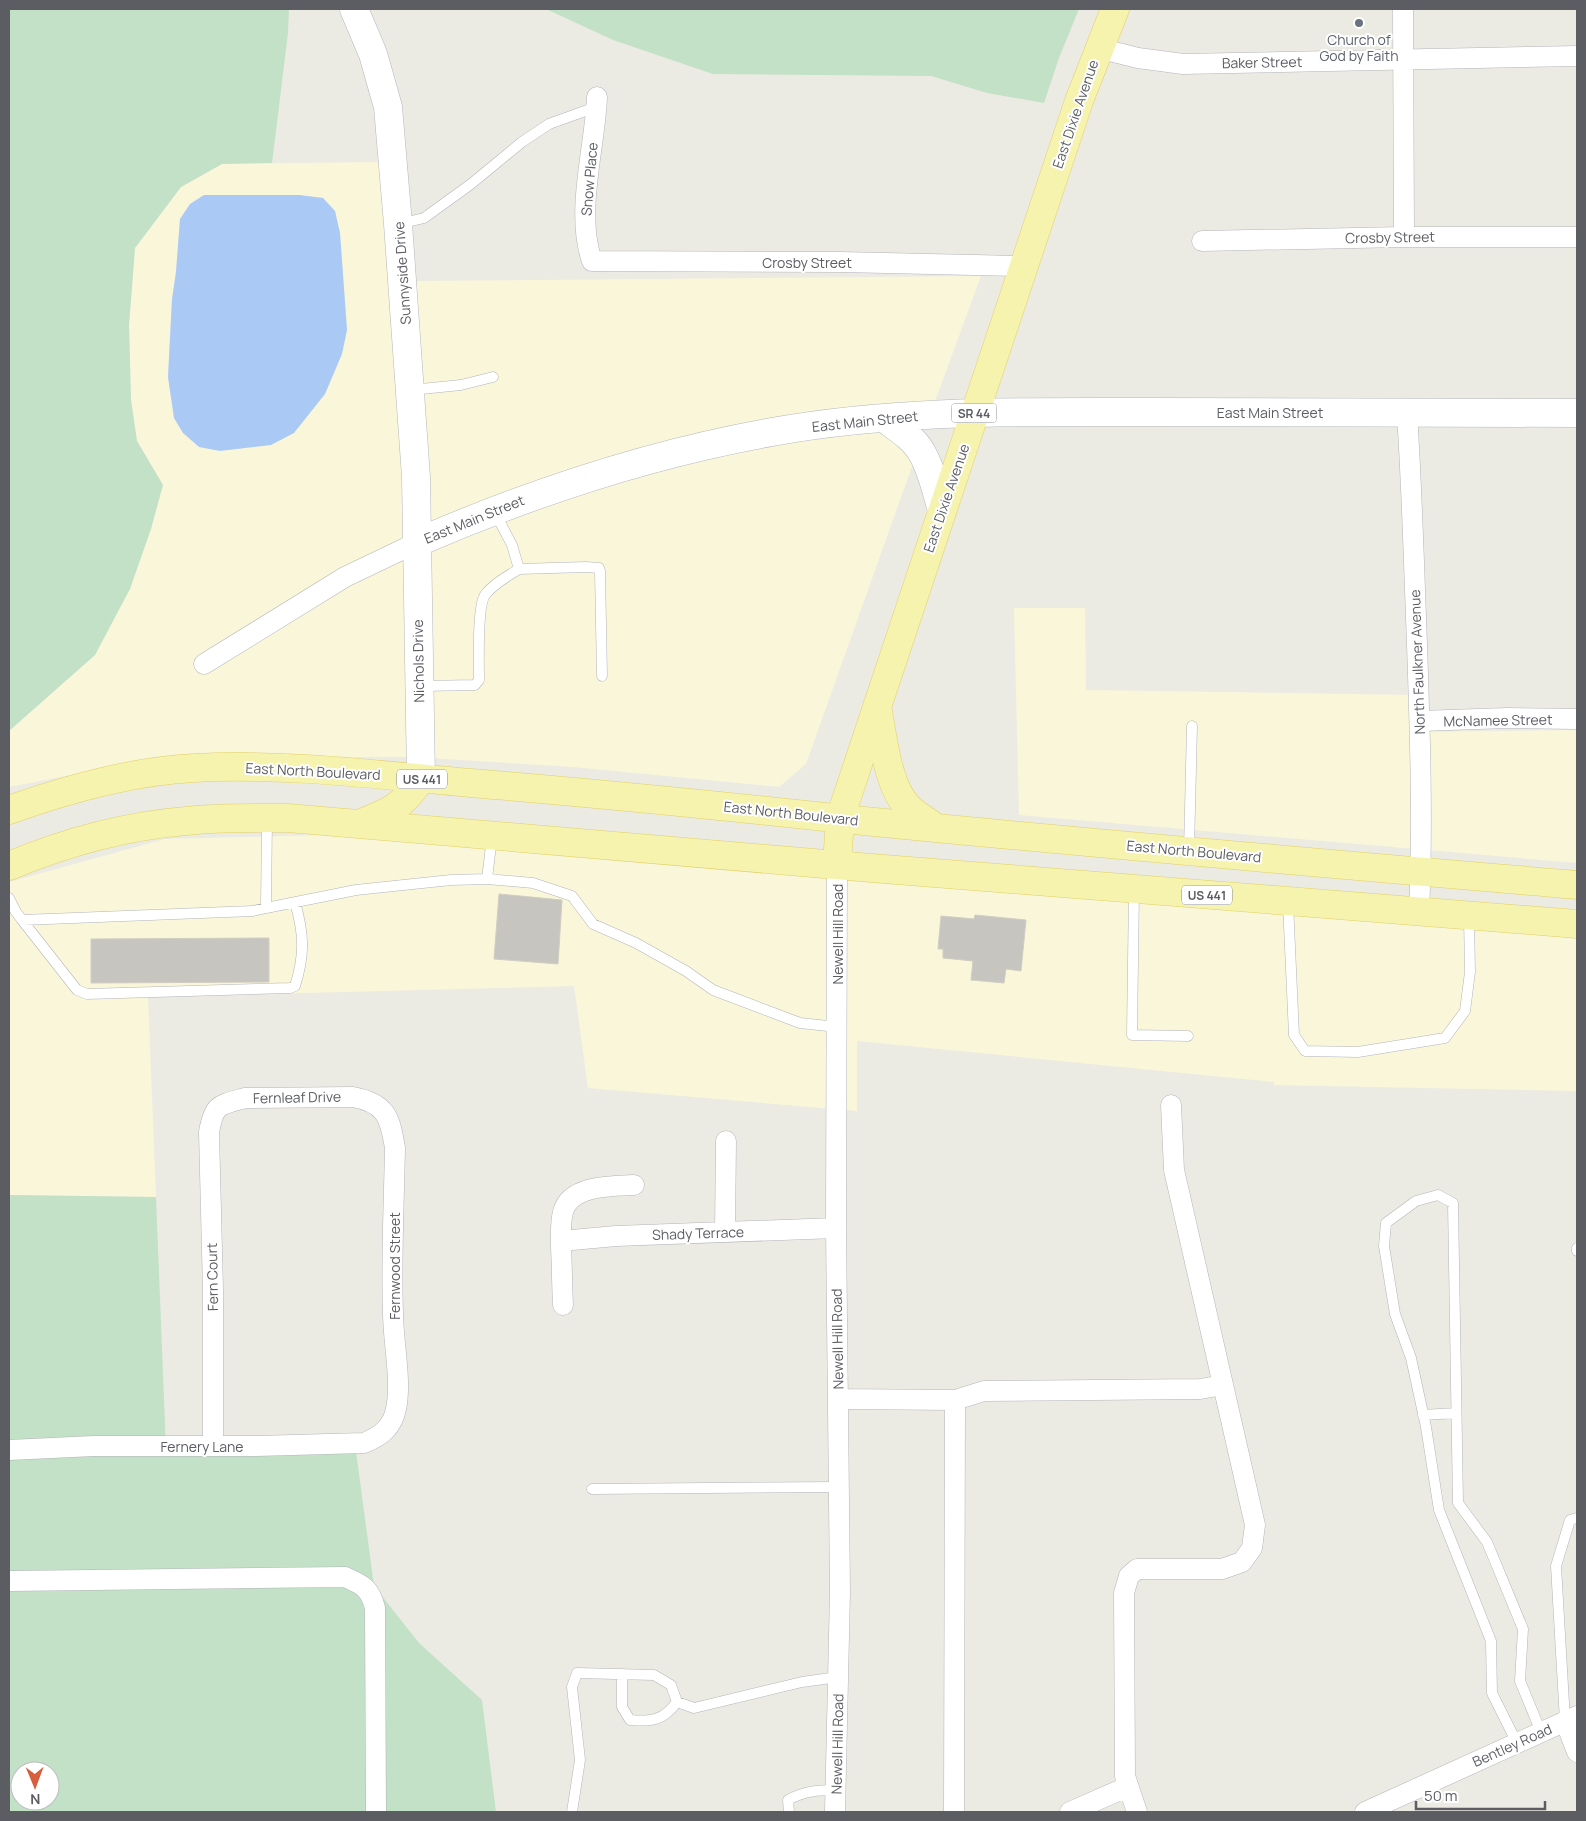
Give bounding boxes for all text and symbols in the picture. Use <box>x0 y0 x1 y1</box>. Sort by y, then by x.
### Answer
marker: Church of God by Faith <box>1353 17 1365 29</box>
place label: Church of God by Faith <box>1319 30 1399 65</box>
street label: Baker Street <box>1222 52 1303 72</box>
street label: East Dixie Avenue <box>1048 57 1102 171</box>
street label: Snow Place <box>576 141 602 217</box>
street label: Sunnyside Drive <box>389 221 415 325</box>
street label: Crosby Street <box>1345 227 1435 247</box>
street label: Crosby Street <box>762 253 852 272</box>
road number: SR 44 <box>952 403 996 422</box>
street label: East Main Street <box>1217 403 1324 422</box>
street label: East Main Street <box>811 406 919 436</box>
street label: East Dixie Avenue <box>919 441 973 555</box>
street label: East Main Street <box>421 490 527 548</box>
street label: North Faulkner Avenue <box>1405 589 1429 735</box>
street label: Nichols Drive <box>408 619 428 703</box>
street label: McNamee Street <box>1443 710 1553 730</box>
street label: East North Boulevard <box>245 758 381 784</box>
road number: US 441 <box>397 770 447 789</box>
street label: East North Boulevard <box>723 796 859 830</box>
street label: East North Boulevard <box>1126 836 1262 866</box>
street label: Newell Hill Road <box>828 884 847 984</box>
road number: US 441 <box>1182 886 1232 904</box>
street label: Fernleaf Drive <box>253 1087 341 1107</box>
street label: Fernwood Street <box>385 1212 404 1320</box>
street label: Shady Terrace <box>652 1222 744 1244</box>
street label: Fern Court <box>202 1242 222 1311</box>
street label: Newell Hill Road <box>827 1288 847 1390</box>
street label: Fernery Lane <box>160 1437 244 1456</box>
street label: Newell Hill Road <box>827 1693 847 1795</box>
street label: Bentley Road <box>1469 1719 1555 1771</box>
north arrow <box>10 1761 60 1811</box>
scale bar <box>1416 1778 1545 1810</box>
text: 50 m <box>1424 1785 1458 1806</box>
text: N <box>30 1790 40 1809</box>

